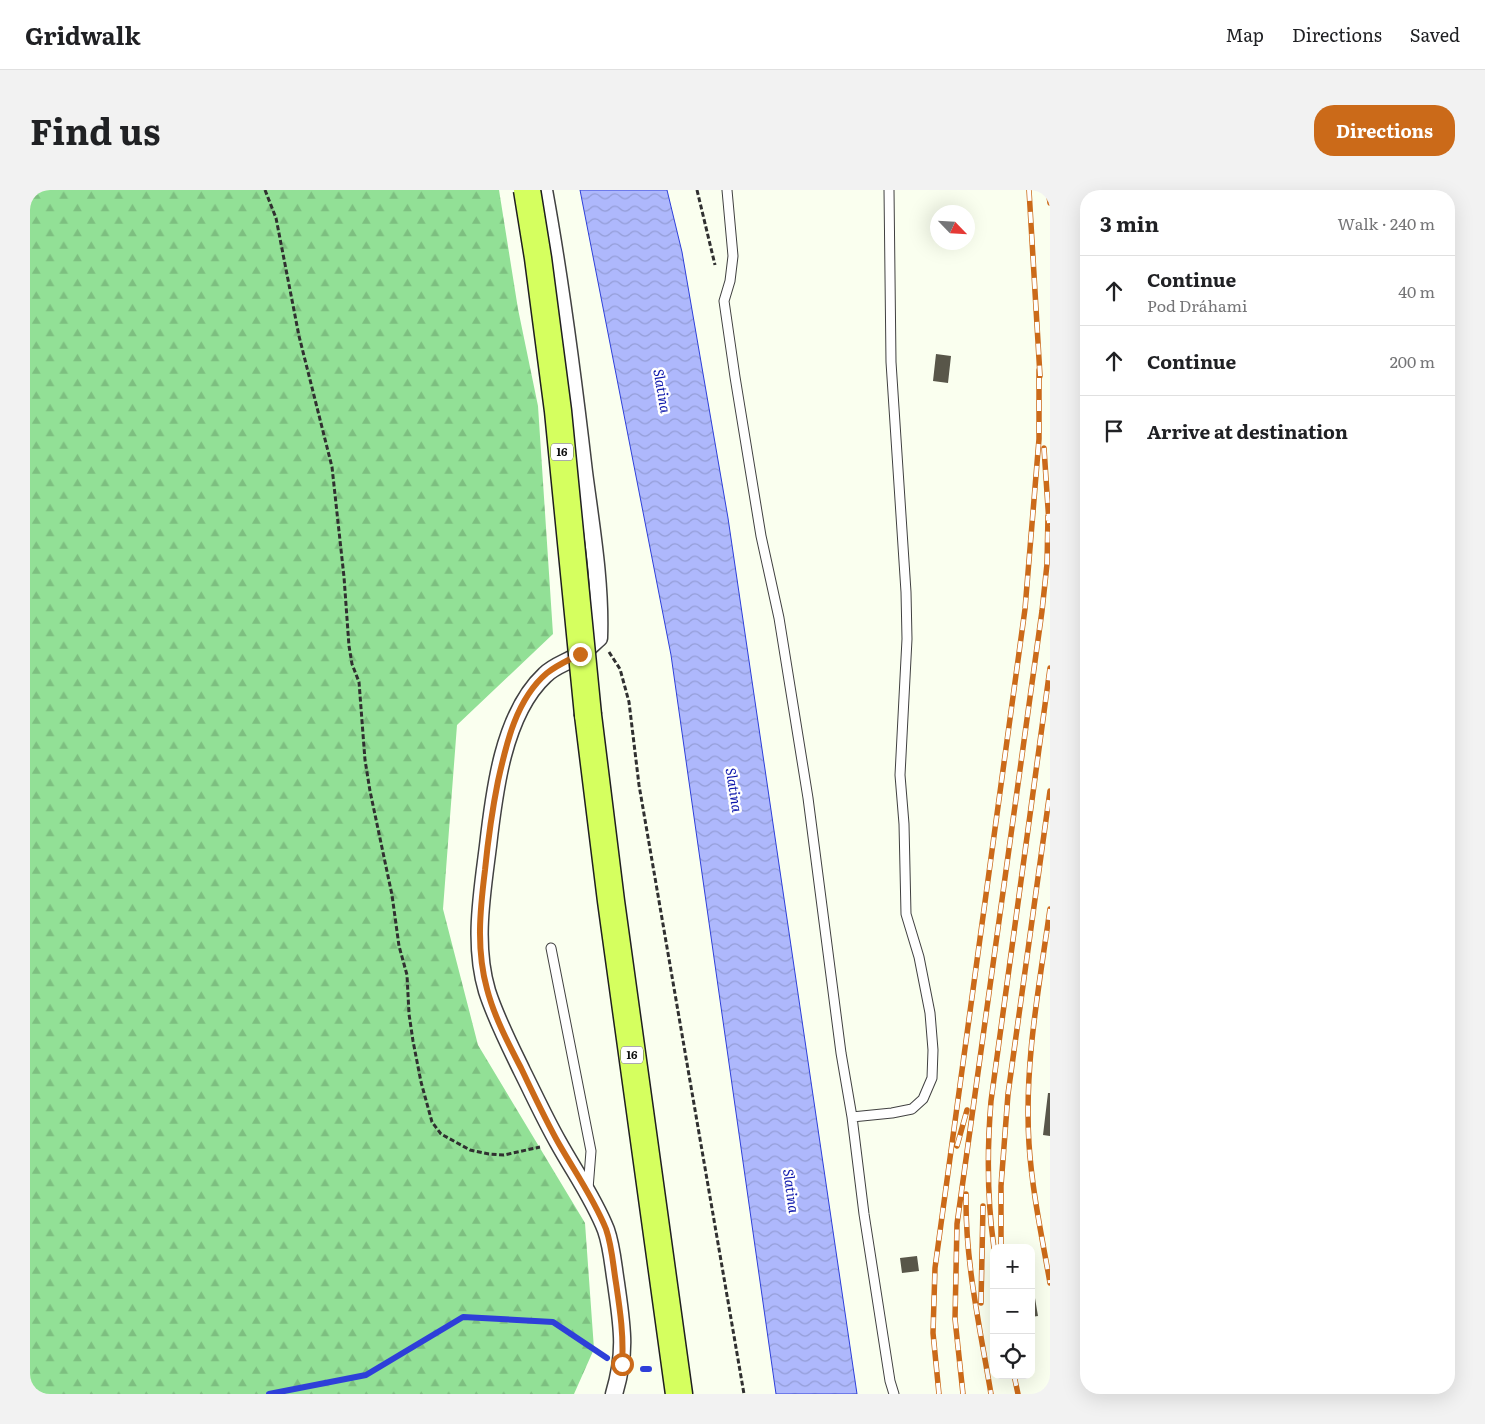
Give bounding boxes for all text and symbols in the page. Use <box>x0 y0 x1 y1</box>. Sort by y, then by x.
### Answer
text: Gridwalk <box>25 17 141 52</box>
text: Map <box>1226 21 1264 48</box>
text: Directions <box>1292 21 1382 48</box>
text: Saved <box>1410 21 1460 48</box>
text: Find us <box>30 104 160 156</box>
button: Directions <box>1314 105 1455 156</box>
north arrow <box>930 205 975 250</box>
text: 3 min <box>1100 207 1159 238</box>
text: Walk · 240 m <box>1337 211 1435 235</box>
text: Continue <box>1147 265 1236 293</box>
icon: ahead <box>1100 277 1128 305</box>
text: 40 m <box>1398 279 1435 303</box>
text: Pod Dráhami <box>1147 293 1247 317</box>
icon: ahead <box>1100 347 1128 375</box>
text: Continue <box>1147 347 1236 375</box>
text: 200 m <box>1390 349 1435 373</box>
water label: Slatina <box>649 367 677 415</box>
icon: arrive <box>1100 417 1128 445</box>
text: Arrive at destination <box>1147 417 1348 445</box>
road number: 16 <box>551 443 573 460</box>
route end <box>569 643 592 666</box>
water label: Slatina <box>722 766 748 813</box>
road number: 16 <box>621 1046 643 1064</box>
water label: Slatina <box>779 1167 805 1214</box>
map controls <box>990 1244 1035 1379</box>
button: + <box>990 1244 1035 1289</box>
button: − <box>990 1289 1035 1334</box>
button: locate <box>990 1334 1035 1379</box>
route start <box>611 1353 634 1376</box>

